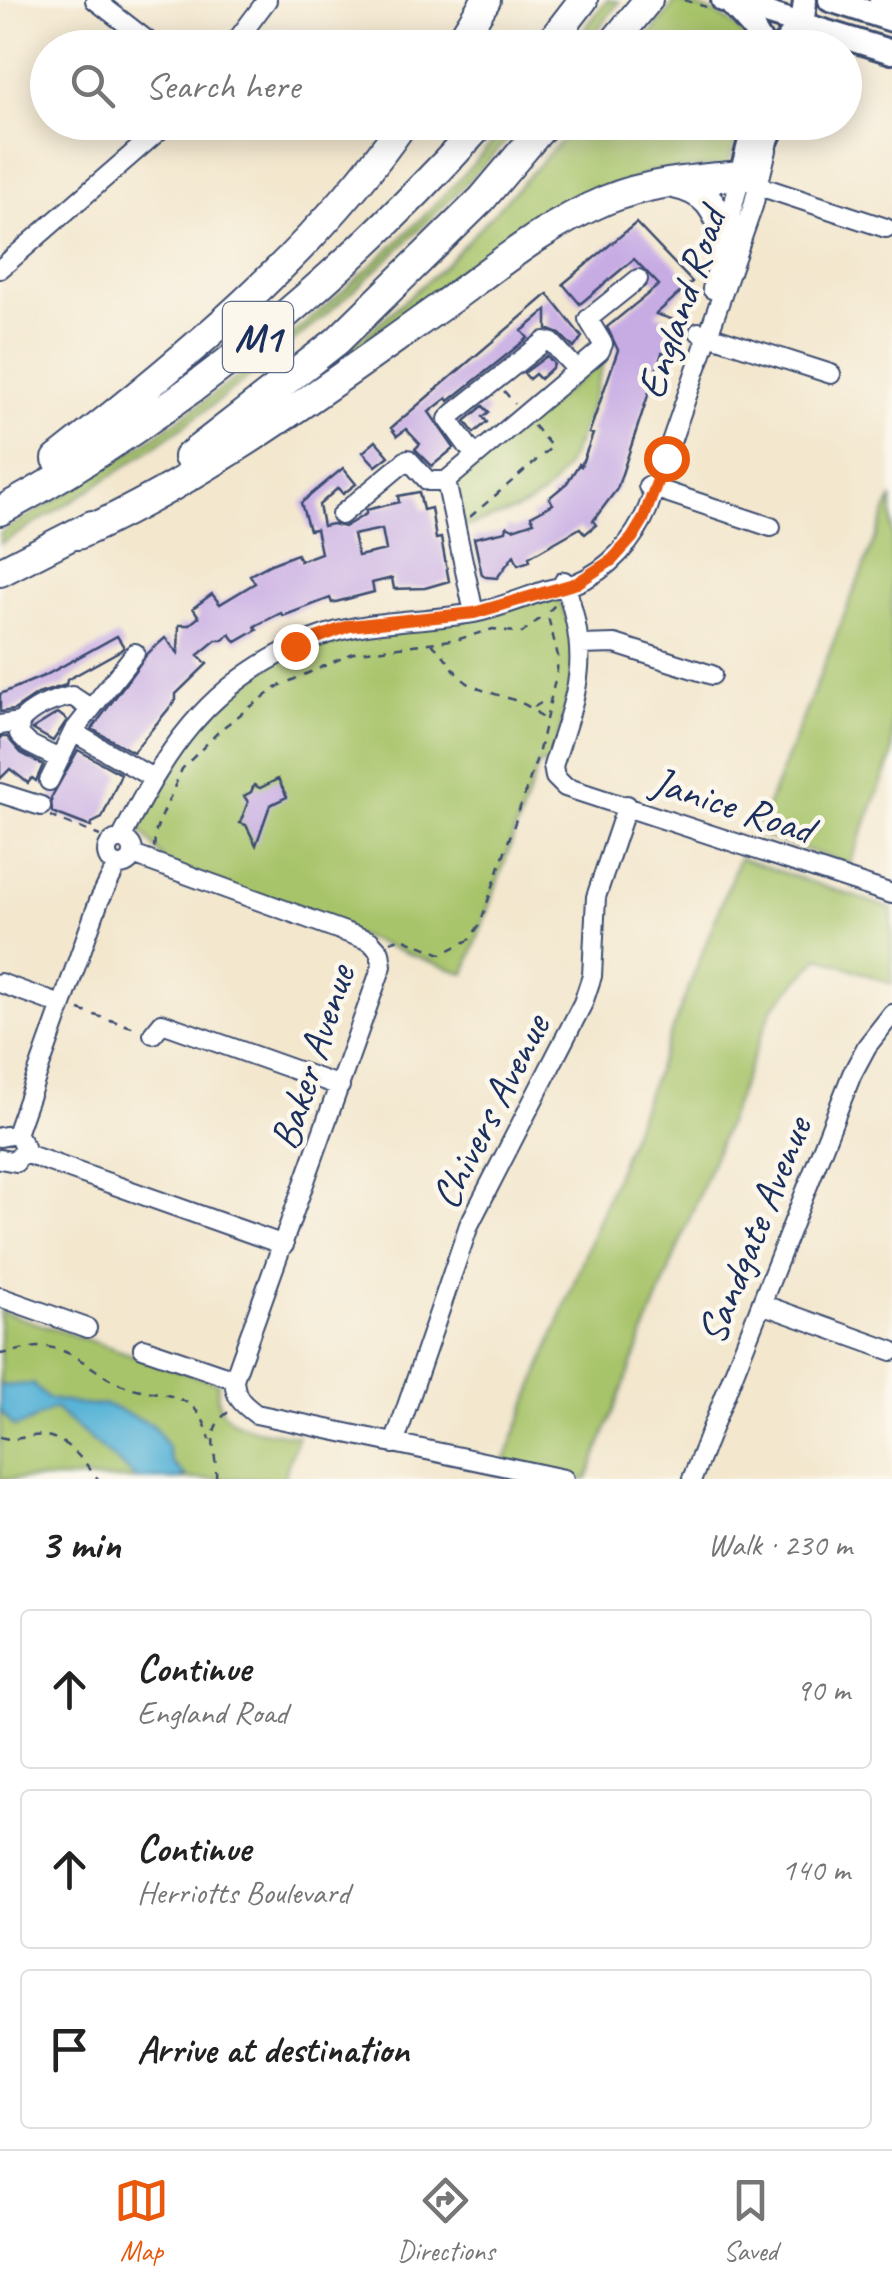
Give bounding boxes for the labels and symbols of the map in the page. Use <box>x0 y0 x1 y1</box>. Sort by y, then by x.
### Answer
street label: England Road <box>624 196 740 406</box>
road number: M1 <box>223 302 293 372</box>
route start <box>644 436 690 482</box>
route end <box>273 624 319 670</box>
street label: Janice Road <box>643 754 825 858</box>
street label: Baker Avenue <box>258 956 368 1156</box>
street label: Chivers Avenue <box>419 1004 563 1218</box>
street label: Sandgate Avenue <box>685 1107 825 1352</box>

